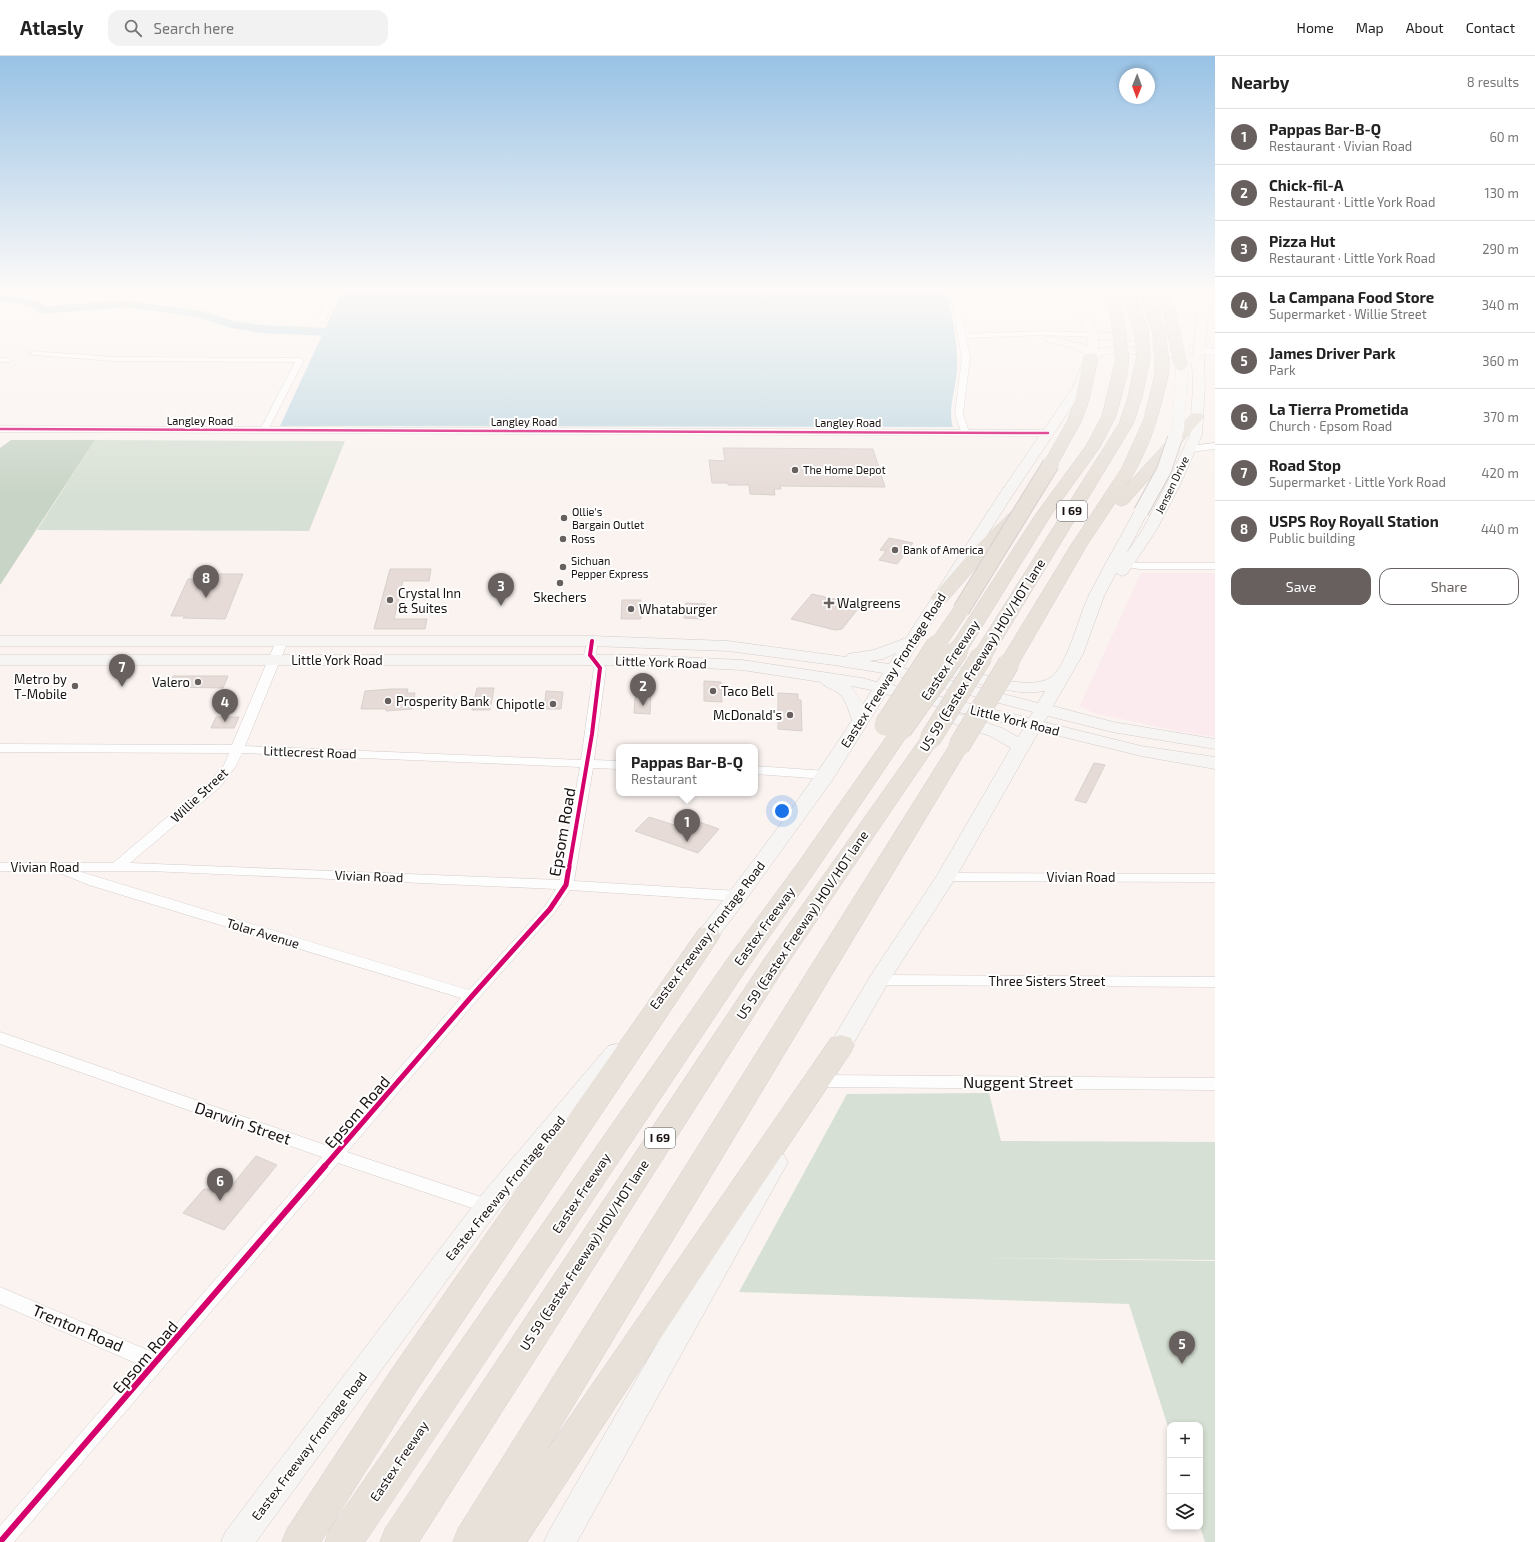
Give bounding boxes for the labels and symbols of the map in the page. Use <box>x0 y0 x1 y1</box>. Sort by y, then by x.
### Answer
north arrow <box>1119 68 1155 104</box>
street label: Langley Road <box>167 414 233 427</box>
street label: Langley Road <box>491 415 557 428</box>
street label: Langley Road <box>815 416 881 429</box>
street label: Jensen Drive <box>1152 454 1191 516</box>
place label: The Home Depot <box>803 463 886 476</box>
marker: The Home Depot <box>790 465 800 475</box>
road number: I 69 <box>1057 501 1087 521</box>
place label: Ollie's Bargain Outlet <box>572 505 644 531</box>
marker: Ollie's Bargain Outlet <box>559 513 569 523</box>
place label: Ross <box>571 532 596 545</box>
marker: Ross <box>558 534 568 544</box>
place label: Bank of America <box>903 543 984 556</box>
marker: Bank of America <box>890 545 900 555</box>
place label: Sichuan Pepper Express <box>571 554 649 580</box>
street label: US 59 (Eastex Freeway) HOV/HOT lane <box>916 556 1048 754</box>
marker: Sichuan Pepper Express <box>558 562 568 572</box>
pin: 8 <box>193 565 219 598</box>
pin: 3 <box>488 573 514 606</box>
marker: Skechers <box>555 578 565 588</box>
place label: Crystal Inn & Suites <box>398 585 461 616</box>
place label: Skechers <box>533 589 587 605</box>
street label: Eastex Freeway Frontage Road <box>837 589 949 751</box>
marker: Crystal Inn & Suites <box>385 595 395 605</box>
place label: Walgreens <box>837 595 901 611</box>
marker: Walgreens <box>824 598 834 608</box>
place label: Whataburger <box>639 601 717 617</box>
marker: Whataburger <box>626 604 636 614</box>
street label: Eastex Freeway <box>917 617 983 703</box>
street label: Little York Road <box>291 652 383 668</box>
street label: Little York Road <box>615 652 707 672</box>
pin: 7 <box>109 654 135 687</box>
place label: Metro by T-Mobile <box>14 671 67 702</box>
pin: 2 <box>630 673 656 706</box>
place label: Valero <box>152 674 190 690</box>
marker: Valero <box>193 677 203 687</box>
marker: Metro by T-Mobile <box>70 681 80 691</box>
place label: Taco Bell <box>721 683 774 699</box>
marker: Taco Bell <box>708 686 718 696</box>
pin: 4 <box>212 689 238 722</box>
place label: Prosperity Bank <box>396 693 490 709</box>
marker: Prosperity Bank <box>383 696 393 706</box>
place label: Chipotle <box>496 696 545 712</box>
marker: Chipotle <box>548 699 558 709</box>
street label: Little York Road <box>969 701 1061 739</box>
place label: McDonald's <box>713 707 782 723</box>
marker: McDonald's <box>785 710 795 720</box>
street label: Littlecrest Road <box>263 742 357 762</box>
street label: Willie Street <box>167 764 231 826</box>
street label: Epsom Road <box>544 786 579 878</box>
your location <box>772 801 792 821</box>
pin: 1 <box>674 809 700 842</box>
street label: US 59 (Eastex Freeway) HOV/HOT lane <box>733 828 871 1022</box>
street label: Eastex Freeway Frontage Road <box>646 858 768 1012</box>
street label: Vivian Road <box>11 859 79 875</box>
street label: Vivian Road <box>334 867 404 885</box>
street label: Vivian Road <box>1047 869 1115 885</box>
street label: Eastex Freeway <box>730 884 798 968</box>
street label: Tolar Avenue <box>225 914 301 952</box>
street label: Three Sisters Street <box>989 973 1105 989</box>
street label: Epsom Road <box>320 1072 393 1152</box>
street label: Nuggent Street <box>963 1072 1073 1091</box>
street label: Darwin Street <box>193 1097 294 1148</box>
street label: Eastex Freeway Frontage Road <box>442 1112 568 1264</box>
road number: I 69 <box>645 1128 675 1148</box>
street label: Eastex Freeway <box>548 1150 614 1236</box>
street label: US 59 (Eastex Freeway) HOV/HOT lane <box>516 1157 652 1353</box>
pin: 6 <box>207 1168 233 1201</box>
street label: Trenton Road <box>30 1300 126 1355</box>
street label: Epsom Road <box>108 1317 181 1397</box>
pin: 5 <box>1169 1331 1195 1364</box>
street label: Eastex Freeway Frontage Road <box>248 1369 370 1523</box>
street label: Eastex Freeway <box>366 1418 432 1504</box>

